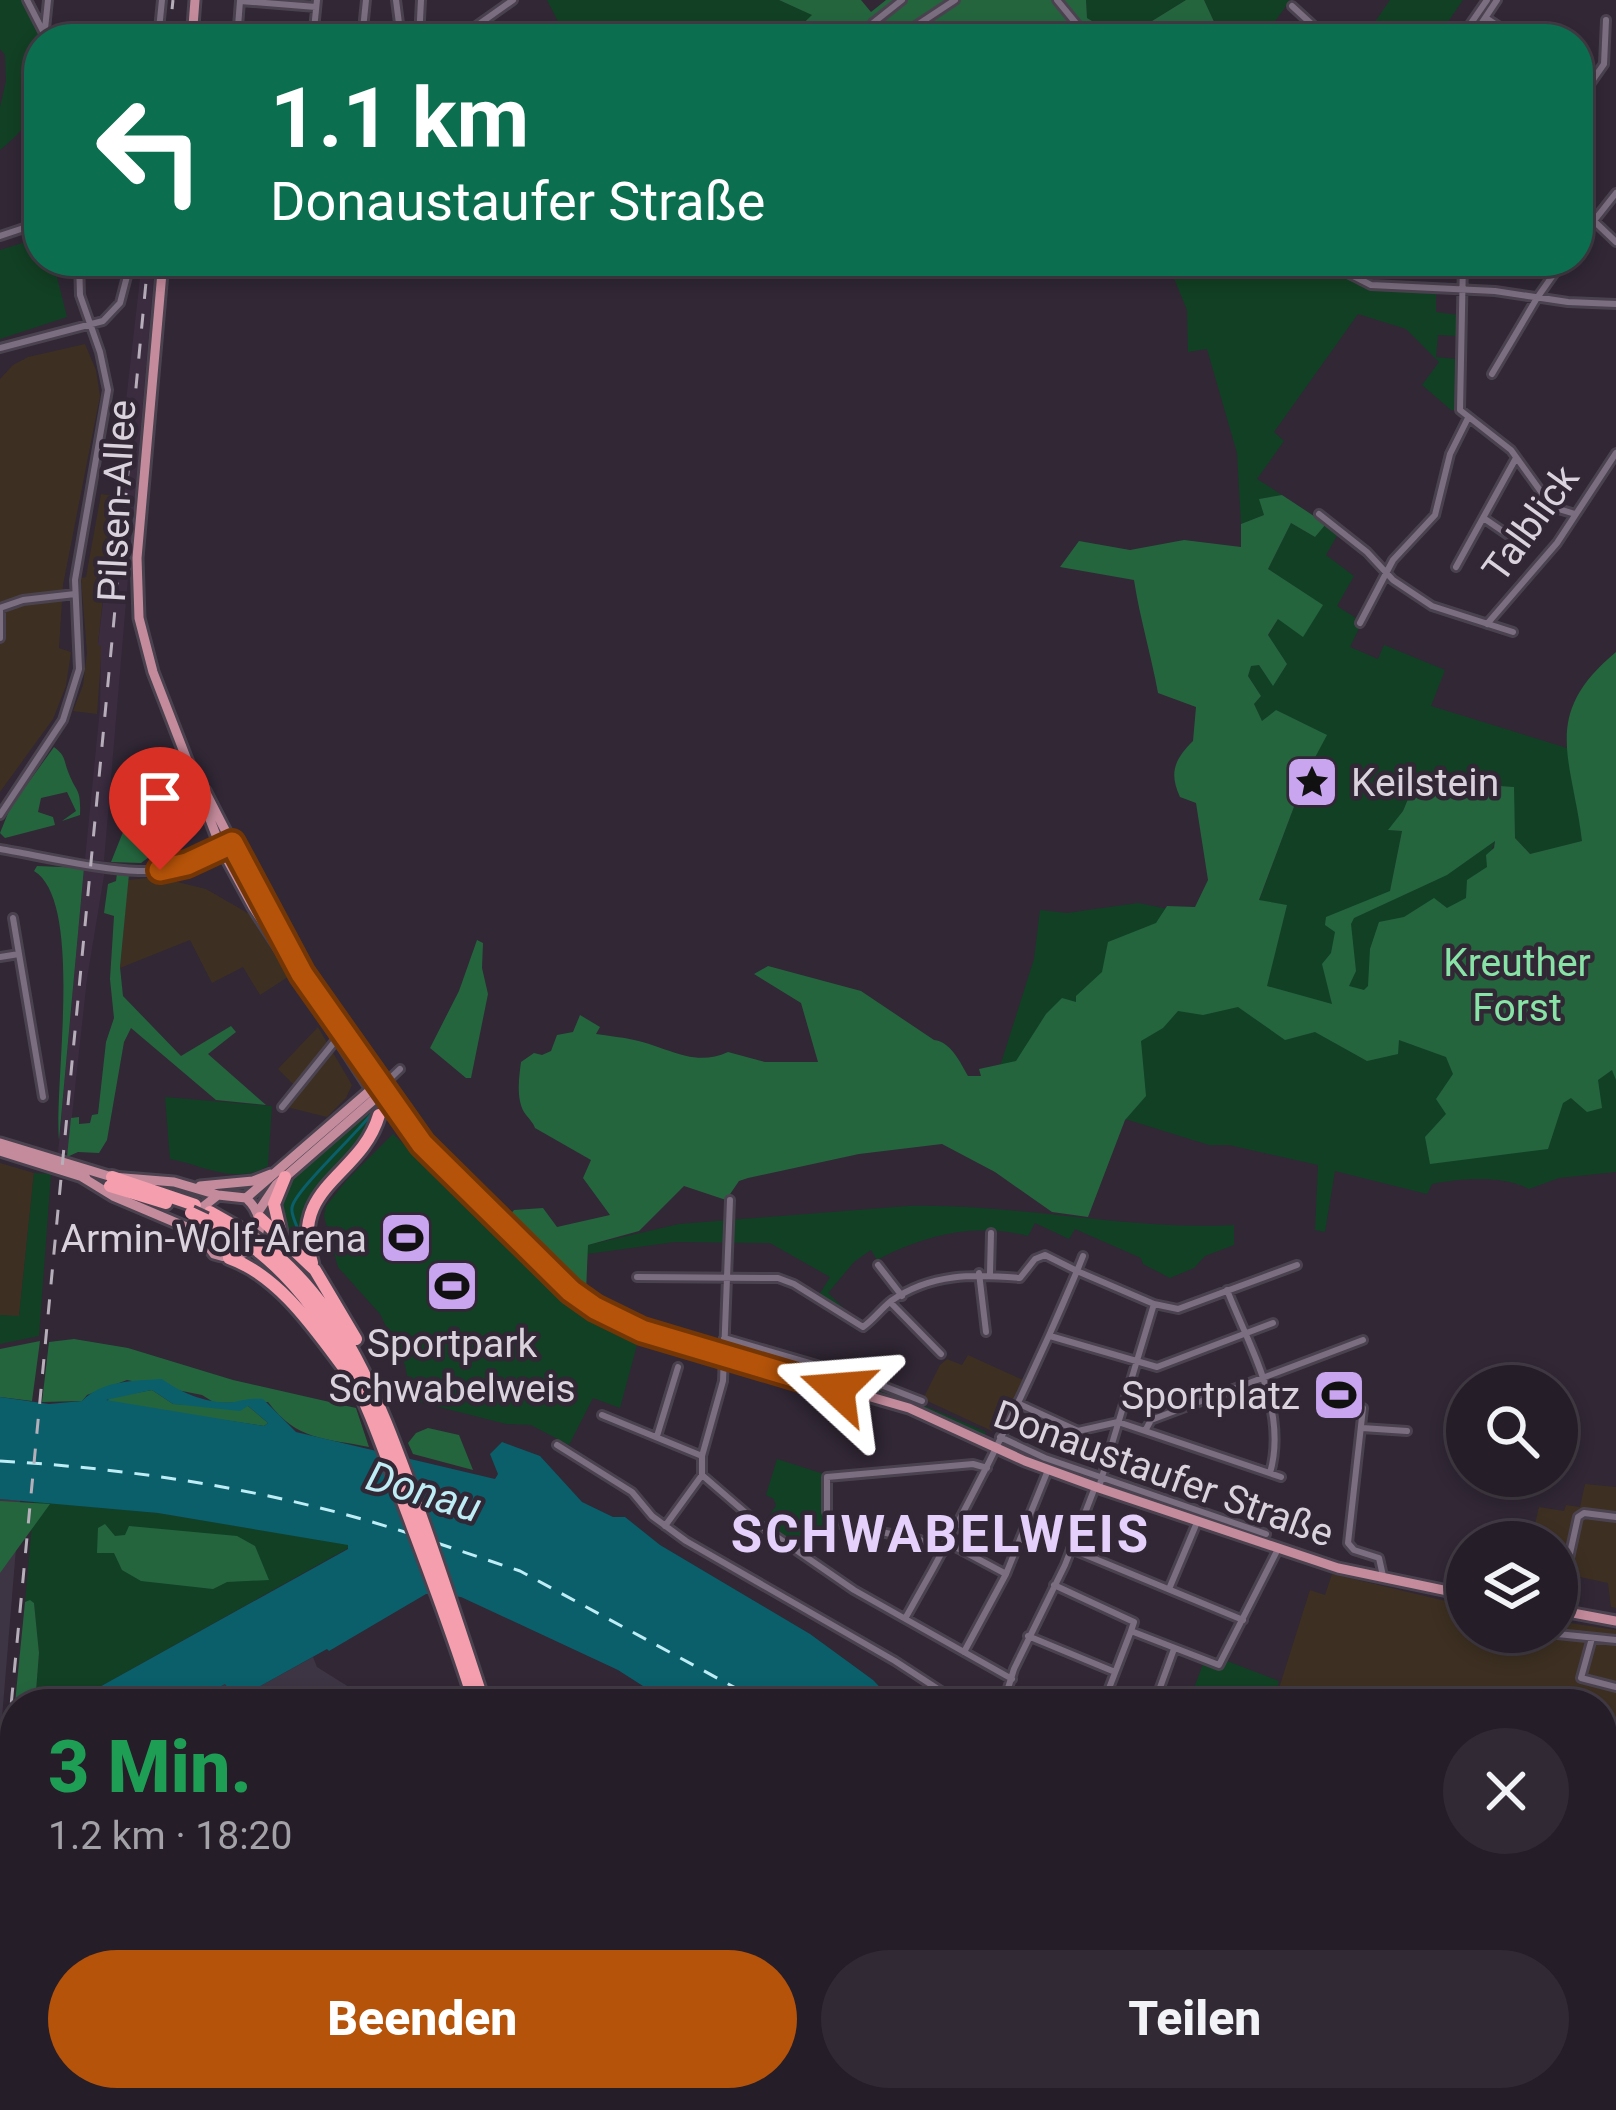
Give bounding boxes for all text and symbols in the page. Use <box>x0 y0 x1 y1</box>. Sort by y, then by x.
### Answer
text: 1.1 km <box>270 69 529 168</box>
icon: left <box>72 72 228 228</box>
text: Donaustaufer Straße <box>270 170 765 233</box>
street label: Pilsen-Allee <box>89 399 145 603</box>
street label: Talblick <box>1473 456 1589 591</box>
pin <box>109 747 211 870</box>
place icon: Keilstein <box>1284 754 1340 810</box>
place label: Keilstein <box>1351 760 1499 806</box>
icon: arrive <box>127 765 193 831</box>
park label: Kreuther Forst <box>1443 940 1591 1031</box>
sports icon: Armin-Wolf-Arena <box>378 1210 434 1266</box>
place label: Armin-Wolf-Arena <box>61 1216 367 1262</box>
sports icon: Sportpark Schwabelweis <box>424 1258 480 1314</box>
place label: Sportpark Schwabelweis <box>328 1321 576 1412</box>
position arrow <box>774 1326 900 1452</box>
map controls <box>1446 1365 1578 1653</box>
button: search <box>1446 1365 1578 1497</box>
sports icon: Sportplatz <box>1311 1367 1367 1423</box>
place label: Sportplatz <box>1121 1373 1300 1419</box>
street label: Donaustaufer Straße <box>988 1391 1340 1557</box>
water label: Donau <box>361 1451 487 1532</box>
district label: SCHWABELWEIS <box>731 1505 1151 1564</box>
button: layers <box>1446 1521 1578 1653</box>
text: 3 Min. <box>48 1725 252 1810</box>
button: close <box>1443 1728 1569 1854</box>
text: 1.2 km · 18:20 <box>48 1813 292 1859</box>
button: Beenden <box>48 1950 797 2088</box>
button: Teilen <box>821 1950 1569 2088</box>

